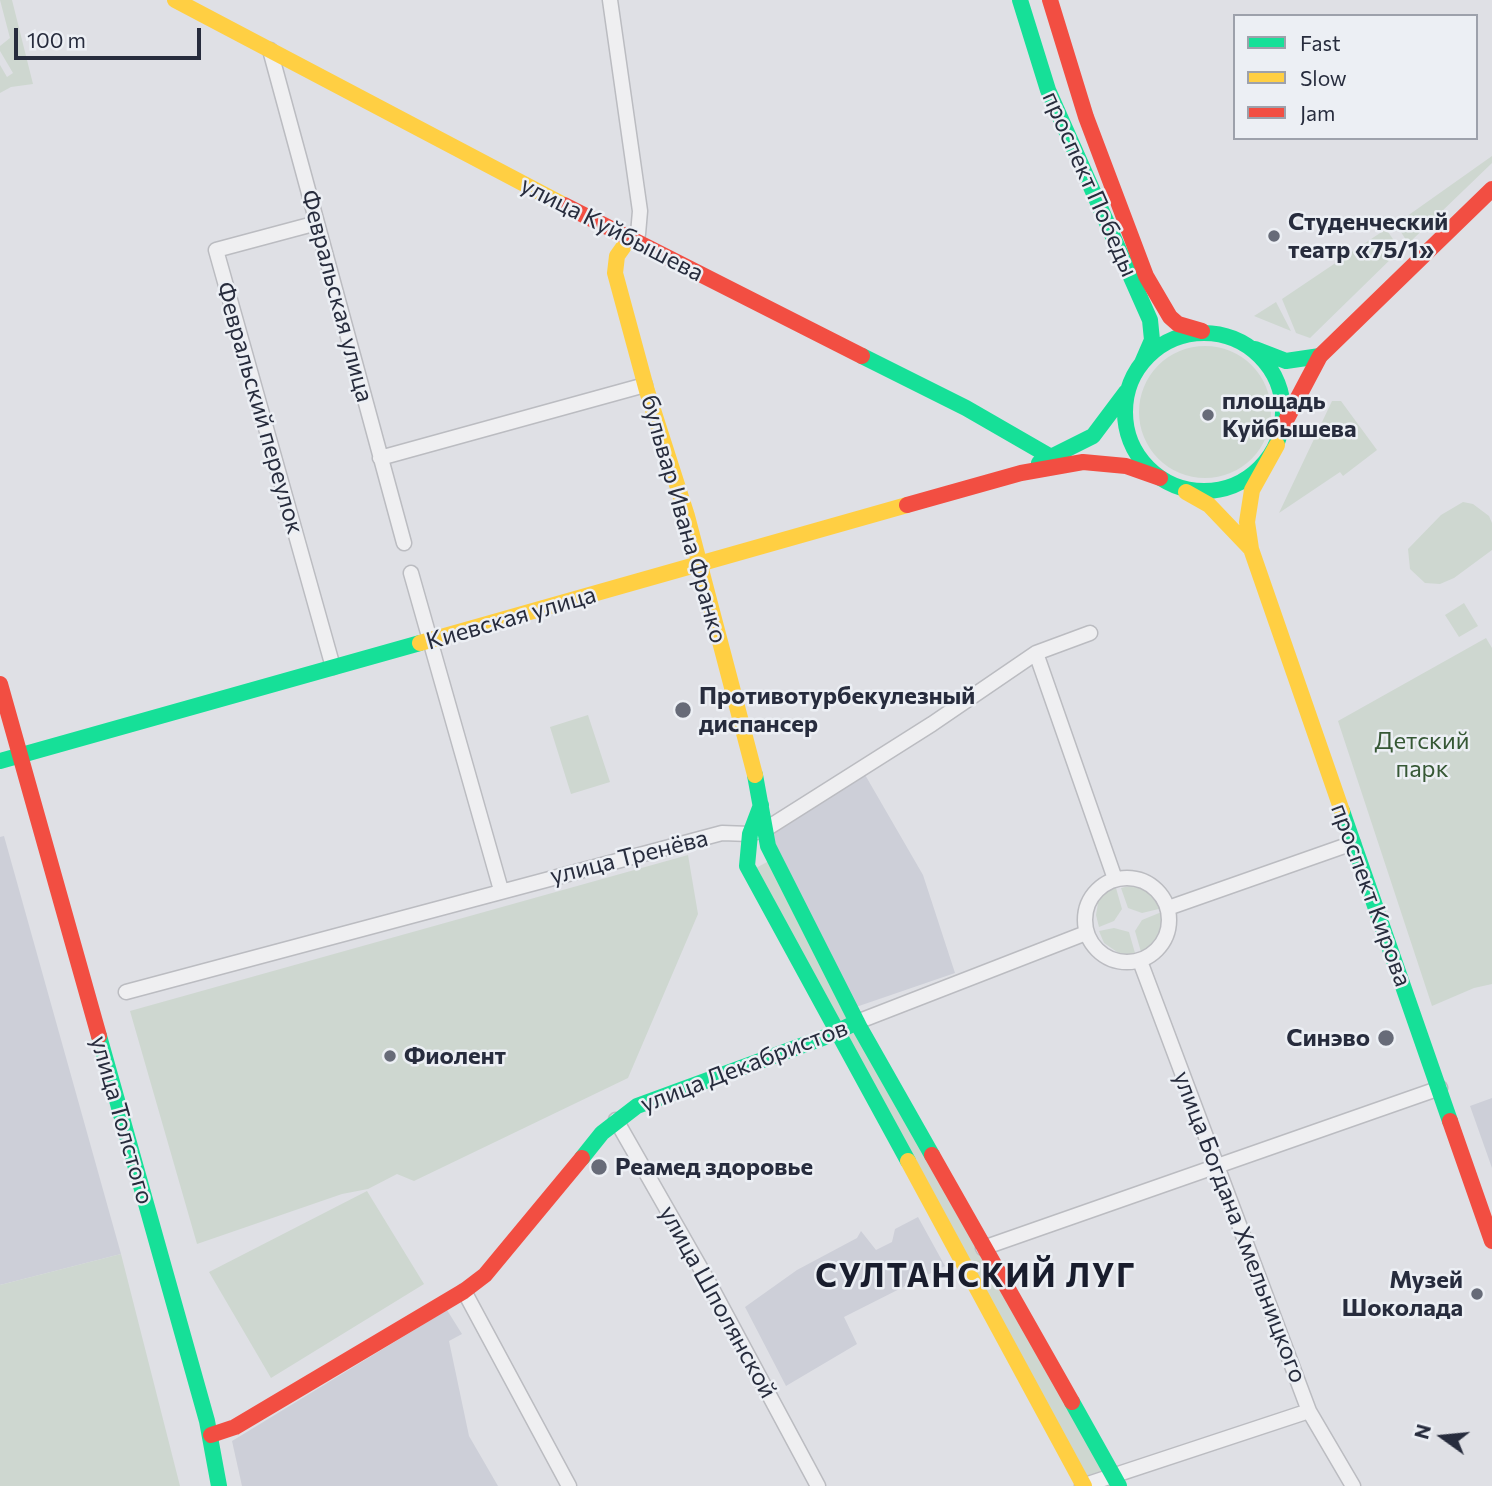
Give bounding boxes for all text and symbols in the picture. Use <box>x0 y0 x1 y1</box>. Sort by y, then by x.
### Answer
scale bar <box>18 14 205 58</box>
legend <box>1233 14 1478 140</box>
text: 100 m <box>27 27 86 52</box>
text: Fast <box>1300 30 1341 55</box>
text: Slow <box>1300 65 1347 90</box>
street label: проспект Победы <box>1036 87 1144 281</box>
text: Jam <box>1300 100 1335 125</box>
street label: улица Куйбышева <box>516 170 708 288</box>
street label: Февральская улица <box>295 187 379 405</box>
place label: Студенческий театр «75/1» <box>1288 208 1448 264</box>
marker: Студенческий театр «75/1» <box>1266 228 1282 244</box>
street label: Февральский переулок <box>210 279 310 537</box>
place label: площадь Куйбышева <box>1222 387 1356 443</box>
street label: бульвар Ивана Франко <box>635 392 733 646</box>
marker: площадь Куйбышева <box>1200 407 1216 423</box>
street label: Киевская улица <box>423 580 599 656</box>
place label: Противотурбекулезный диспансер <box>699 682 975 738</box>
marker: Противотурбекулезный диспансер <box>673 700 693 720</box>
park label: Детский парк <box>1375 727 1469 783</box>
street label: проспект Кирова <box>1325 800 1417 990</box>
street label: улица Тренёва <box>547 823 711 891</box>
street label: улица Декабристов <box>636 1013 852 1119</box>
place label: Синэво <box>1286 1024 1370 1052</box>
marker: Синэво <box>1376 1028 1396 1048</box>
street label: улица Толстого <box>84 1032 160 1208</box>
place label: Фиолент <box>404 1042 506 1070</box>
marker: Фиолент <box>382 1048 398 1064</box>
street label: улица Богдана Хмельницкого <box>1167 1067 1313 1387</box>
place label: Реамед здоровье <box>615 1153 813 1181</box>
marker: Реамед здоровье <box>589 1157 609 1177</box>
street label: улица Шполянской <box>653 1201 783 1403</box>
district label: СУЛТАНСКИЙ ЛУГ <box>817 1257 1135 1295</box>
place label: Музей Шоколада <box>1342 1266 1463 1322</box>
marker: Музей Шоколада <box>1469 1286 1485 1302</box>
north arrow <box>1408 1402 1478 1472</box>
text: N <box>1409 1422 1435 1441</box>

